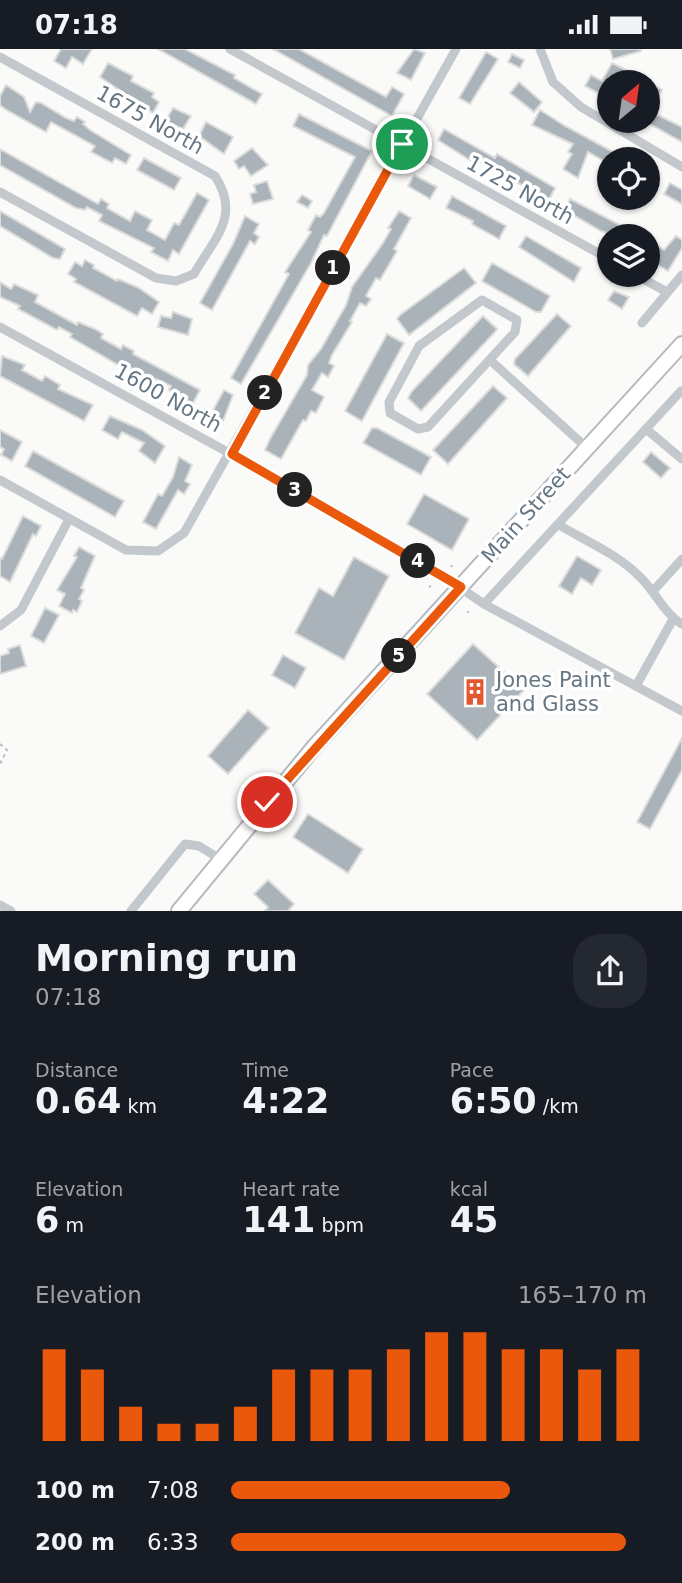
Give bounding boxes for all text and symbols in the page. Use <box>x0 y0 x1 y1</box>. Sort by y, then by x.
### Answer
text: 07:18 <box>35 10 118 40</box>
north arrow <box>597 70 660 133</box>
map controls <box>597 70 660 287</box>
street label: 1675 North <box>92 81 208 159</box>
pin <box>372 114 432 174</box>
icon: arrive <box>383 125 421 163</box>
button: locate <box>597 147 660 210</box>
street label: 1725 North <box>462 151 578 229</box>
button: layers <box>597 224 660 287</box>
pin: 1 <box>316 251 350 285</box>
text: 1 <box>326 256 339 278</box>
street label: 1600 North <box>110 359 226 437</box>
pin: 2 <box>247 375 282 411</box>
text: 2 <box>258 381 271 403</box>
street label: Main Street <box>477 462 575 568</box>
pin: 3 <box>278 473 312 507</box>
text: 3 <box>288 478 301 500</box>
pin: 4 <box>400 543 436 579</box>
text: 4 <box>411 549 424 571</box>
pin: 5 <box>382 639 416 673</box>
text: 5 <box>392 644 405 666</box>
place label: Jones Paint and Glass <box>494 668 611 716</box>
building icon: Jones Paint and Glass <box>460 677 490 707</box>
pin <box>237 772 297 832</box>
icon: check <box>248 783 286 821</box>
button: share <box>573 934 647 1008</box>
text: Morning run <box>35 936 298 980</box>
text: 07:18 <box>35 984 101 1010</box>
text: Distance <box>35 1059 118 1081</box>
text: Time <box>242 1059 289 1081</box>
text: Pace <box>450 1059 494 1081</box>
text: 0.64 <box>35 1081 121 1121</box>
text: 4:22 <box>242 1081 329 1121</box>
text: 6:50 <box>450 1081 537 1121</box>
text: km <box>121 1095 157 1117</box>
text: /km <box>537 1095 579 1117</box>
text: Elevation <box>35 1178 123 1200</box>
text: Heart rate <box>242 1178 340 1200</box>
text: kcal <box>450 1178 488 1200</box>
text: 6 <box>35 1200 59 1240</box>
text: 141 <box>242 1200 315 1240</box>
text: 45 <box>450 1200 498 1240</box>
text: m <box>59 1214 84 1236</box>
text: bpm <box>315 1214 364 1236</box>
text: Elevation <box>35 1282 142 1308</box>
text: 165–170 m <box>518 1282 647 1308</box>
text: 100 m <box>35 1477 115 1503</box>
text: 7:08 <box>147 1477 199 1503</box>
text: 200 m <box>35 1529 115 1555</box>
text: 6:33 <box>147 1529 199 1555</box>

